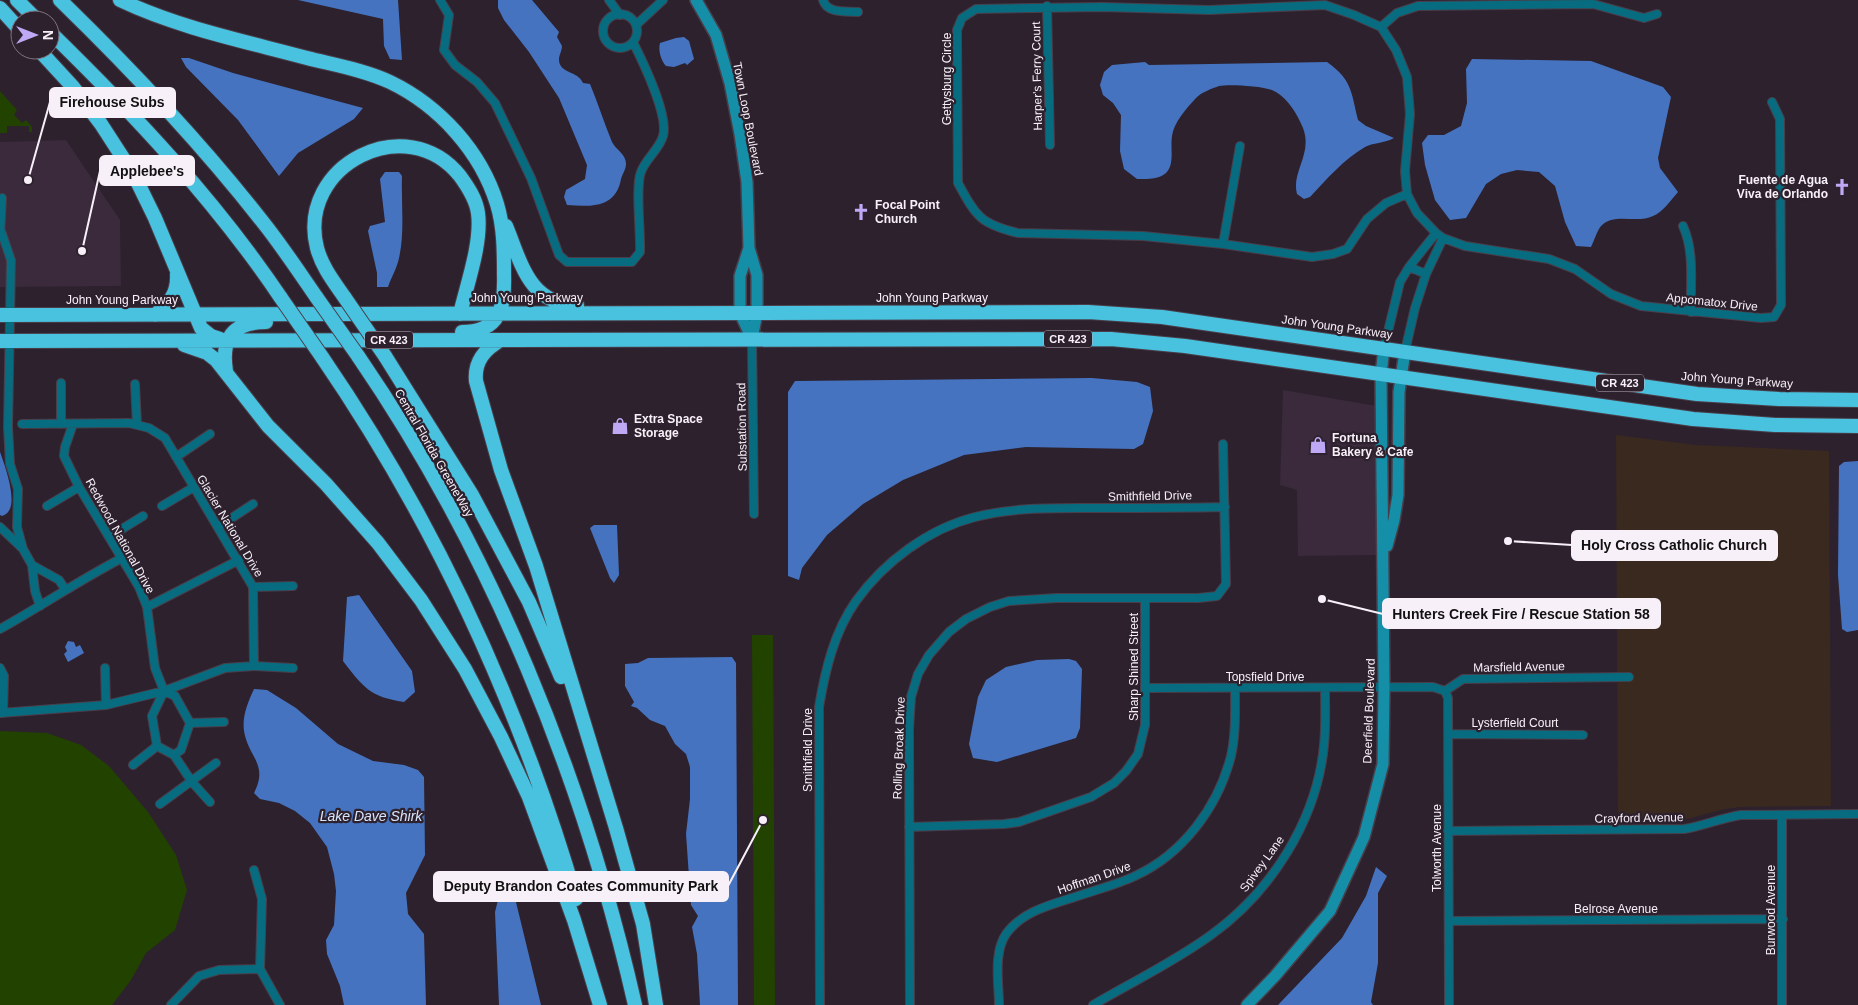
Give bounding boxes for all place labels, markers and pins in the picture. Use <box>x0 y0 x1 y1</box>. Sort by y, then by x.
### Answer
callout: Firehouse Subs <box>50 88 175 117</box>
callout: Applebee's <box>100 156 194 185</box>
place label: Fuente de Agua Viva de Orlando <box>1737 173 1828 201</box>
church icon: Fuente de Agua Viva de Orlando <box>1832 177 1852 197</box>
place label: Focal Point Church <box>875 198 940 226</box>
church icon: Focal Point Church <box>851 202 871 222</box>
place label: Extra Space Storage <box>634 412 703 440</box>
shop icon: Extra Space Storage <box>610 416 630 436</box>
place label: Fortuna Bakery & Cafe <box>1332 431 1414 459</box>
shop icon: Fortuna Bakery & Cafe <box>1308 435 1328 455</box>
callout: Holy Cross Catholic Church <box>1572 531 1777 560</box>
callout: Hunters Creek Fire / Rescue Station 58 <box>1383 599 1660 628</box>
callout: Deputy Brandon Coates Community Park <box>434 872 728 901</box>

